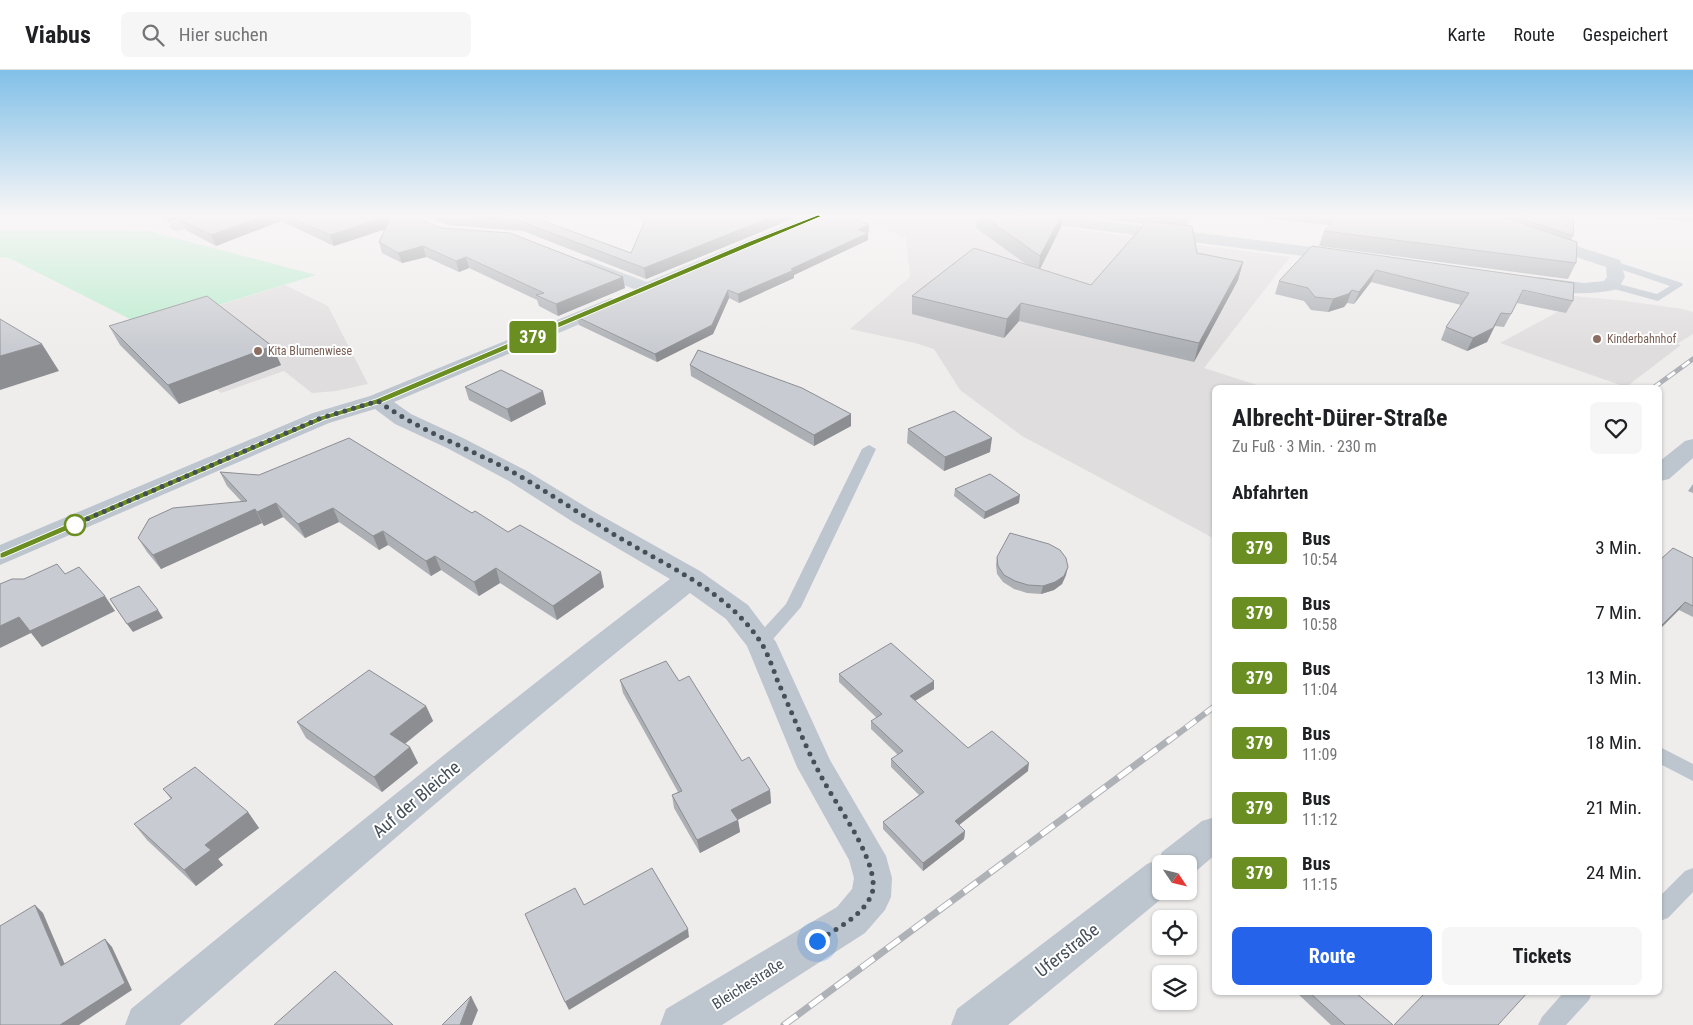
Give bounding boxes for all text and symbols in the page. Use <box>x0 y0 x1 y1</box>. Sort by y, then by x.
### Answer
search box <box>121 12 471 57</box>
text: Viabus <box>25 21 91 49</box>
icon: search <box>139 21 167 49</box>
text: Hier suchen <box>179 23 268 46</box>
text: Karte <box>1447 24 1486 45</box>
text: Route <box>1514 24 1555 45</box>
text: Gespeichert <box>1583 24 1668 45</box>
line badge: 379 <box>504 321 562 353</box>
text: 379 <box>519 326 547 347</box>
place label: Kinderbahnhof <box>1607 332 1676 346</box>
marker: Kinderbahnhof <box>1591 333 1603 345</box>
place label: Kita Blumenwiese <box>268 344 353 358</box>
marker: Kita Blumenwiese <box>252 345 264 357</box>
button: heart <box>1590 402 1642 454</box>
text: Albrecht-Dürer-Straße <box>1232 404 1448 432</box>
text: Zu Fuß · 3 Min. · 230 m <box>1232 437 1376 456</box>
text: Abfahrten <box>1232 481 1308 504</box>
unlabelled marker <box>64 514 86 536</box>
text: Bus <box>1302 527 1331 550</box>
text: 3 Min. <box>1595 536 1642 559</box>
text: 379 <box>1246 537 1273 558</box>
text: 10:54 <box>1302 550 1337 569</box>
text: Bus <box>1302 592 1331 615</box>
text: 7 Min. <box>1595 601 1642 624</box>
text: 379 <box>1246 602 1273 623</box>
text: 10:58 <box>1302 615 1337 634</box>
text: Bus <box>1302 657 1331 680</box>
text: 13 Min. <box>1586 666 1642 689</box>
text: 379 <box>1246 667 1273 688</box>
text: 11:04 <box>1302 680 1337 699</box>
text: Bus <box>1302 722 1331 745</box>
text: 18 Min. <box>1586 731 1642 754</box>
text: 379 <box>1246 732 1273 753</box>
text: 11:09 <box>1302 745 1337 764</box>
street label: Auf der Bleiche <box>368 756 464 842</box>
text: Bus <box>1302 787 1331 810</box>
text: 21 Min. <box>1586 796 1642 819</box>
text: 379 <box>1246 797 1273 818</box>
text: 11:12 <box>1302 810 1337 829</box>
text: Bus <box>1302 852 1331 875</box>
north arrow <box>1152 855 1198 900</box>
map controls <box>1152 855 1197 1010</box>
text: 24 Min. <box>1586 861 1642 884</box>
text: 379 <box>1246 862 1273 883</box>
text: 11:15 <box>1302 875 1337 894</box>
button: locate <box>1152 910 1197 955</box>
street label: Uferstraße <box>1031 919 1103 981</box>
button: Route <box>1232 927 1432 985</box>
button: Tickets <box>1442 927 1642 985</box>
your location <box>805 929 830 954</box>
street label: Bleichestraße <box>709 955 787 1013</box>
button: layers <box>1152 965 1197 1010</box>

